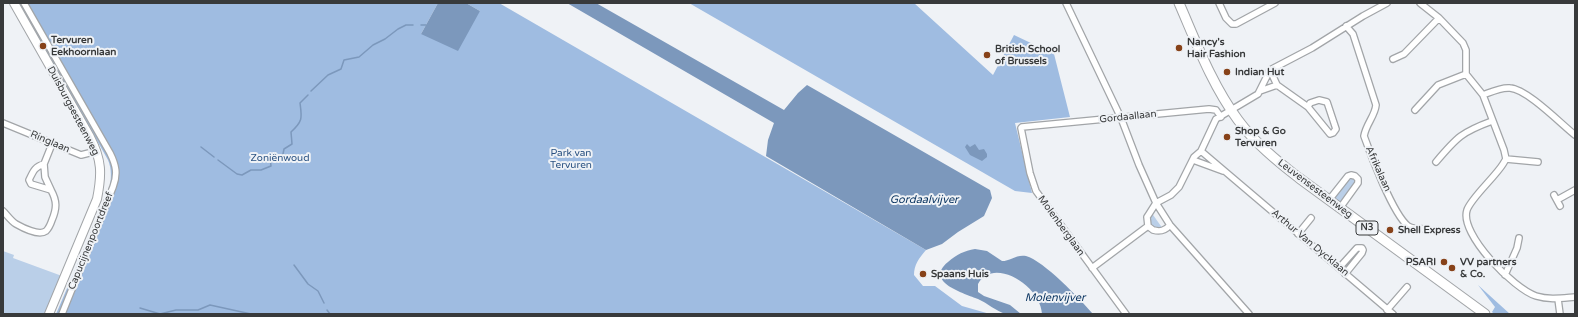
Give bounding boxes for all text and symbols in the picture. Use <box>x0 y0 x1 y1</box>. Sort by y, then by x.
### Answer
place label: Tervuren Eekhoornlaan <box>51 34 116 58</box>
place label: Nancy's Hair Fashion <box>1187 36 1246 60</box>
marker: Tervuren Eekhoornlaan <box>38 41 48 51</box>
place label: British School of Brussels <box>995 43 1060 66</box>
marker: Nancy's Hair Fashion <box>1174 43 1184 53</box>
marker: British School of Brussels <box>982 50 992 60</box>
street label: Duisburgsesteenweg <box>44 64 102 158</box>
place label: Indian Hut <box>1235 66 1284 78</box>
marker: Indian Hut <box>1222 67 1232 77</box>
street label: Gordaallaan <box>1099 108 1157 126</box>
place label: Shop & Go Tervuren <box>1235 125 1286 148</box>
street label: Ringlaan <box>28 128 72 156</box>
marker: Shop & Go Tervuren <box>1222 132 1232 142</box>
street label: Afrikalaan <box>1363 145 1393 193</box>
park label: Park van Tervuren <box>550 147 592 170</box>
park label: Zoniënwoud <box>250 152 310 164</box>
street label: Leuvensesteenweg <box>1275 157 1355 221</box>
street label: Capucijnenpoortdreef <box>66 190 116 292</box>
water label: Gordaalvijver <box>890 193 958 207</box>
street label: Molenberglaan <box>1035 194 1087 258</box>
street label: Arthur Van Dycklaan <box>1269 207 1351 279</box>
road number: N3 <box>1356 221 1378 235</box>
place label: Shell Express <box>1398 224 1460 236</box>
marker: Shell Express <box>1385 225 1395 235</box>
place label: PSARI <box>1406 256 1436 268</box>
place label: VV partners & Co. <box>1460 256 1516 280</box>
marker: PSARI <box>1439 257 1449 267</box>
marker: VV partners & Co. <box>1447 263 1457 273</box>
place label: Spaans Huis <box>931 268 989 280</box>
marker: Spaans Huis <box>918 269 928 279</box>
water label: Molenvijver <box>1025 291 1085 305</box>

